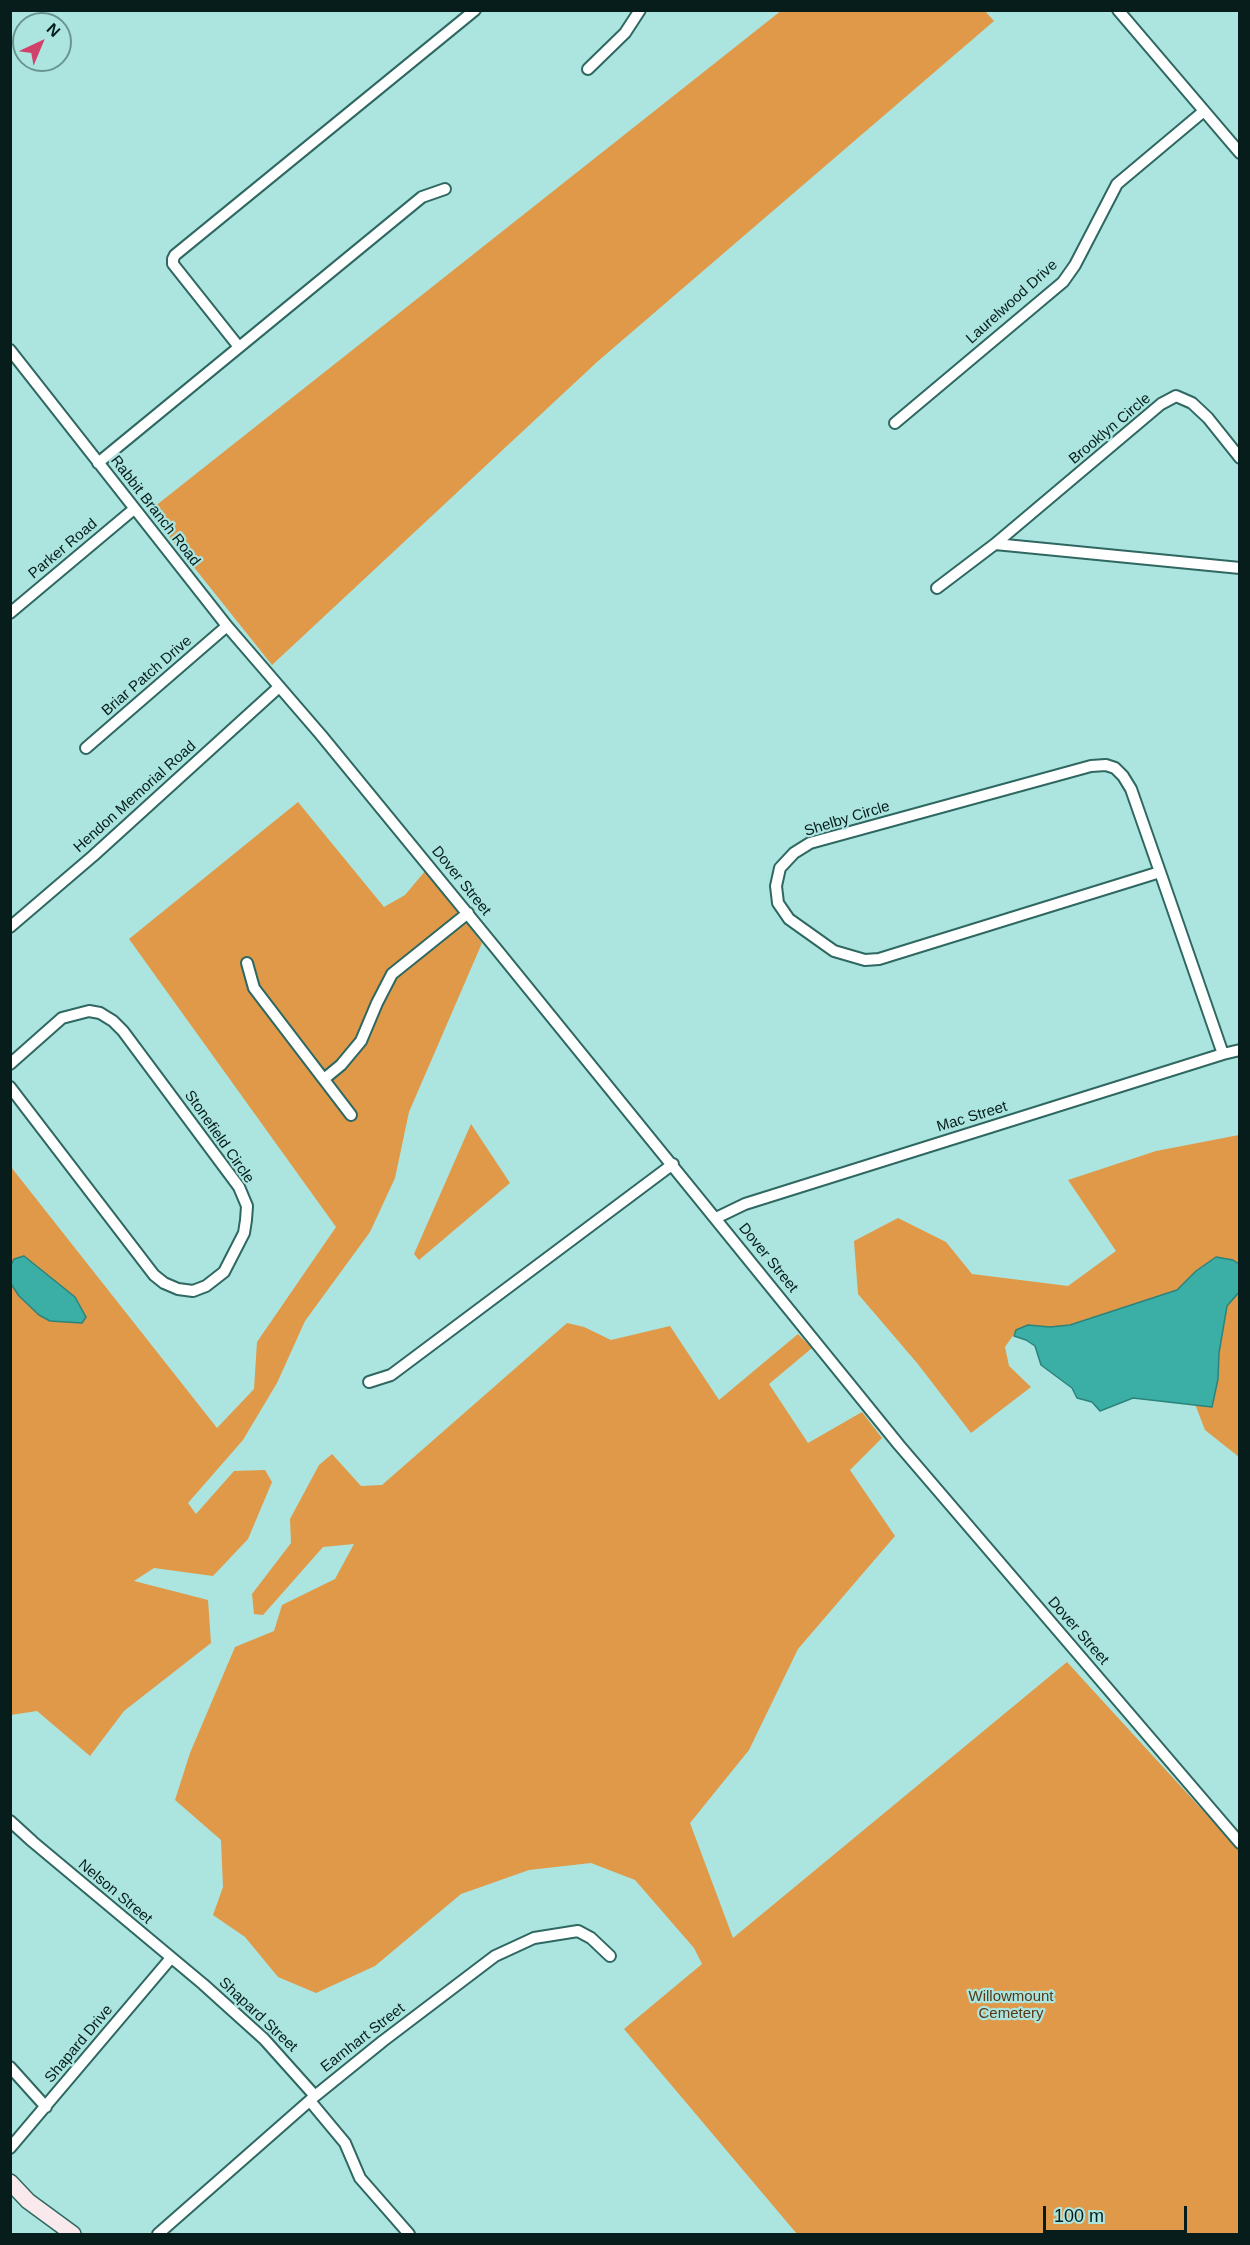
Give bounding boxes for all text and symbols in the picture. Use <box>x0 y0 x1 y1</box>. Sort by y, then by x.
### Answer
north arrow <box>12 12 72 72</box>
text: N <box>43 20 64 40</box>
street label: Laurelwood Drive <box>963 256 1061 348</box>
street label: Brooklyn Circle <box>1066 390 1154 468</box>
street label: Rabbit Branch Road <box>106 452 204 570</box>
street label: Parker Road <box>25 515 101 583</box>
street label: Briar Patch Drive <box>98 632 196 720</box>
street label: Hendon Memorial Road <box>70 737 200 857</box>
street label: Shelby Circle <box>802 797 892 841</box>
street label: Dover Street <box>428 843 494 919</box>
street label: Stonefield Circle <box>180 1087 258 1187</box>
street label: Mac Street <box>935 1098 1009 1136</box>
street label: Dover Street <box>735 1220 801 1296</box>
street label: Dover Street <box>1044 1593 1112 1669</box>
street label: Nelson Street <box>74 1856 156 1928</box>
street label: Shapard Street <box>215 1974 301 2056</box>
park label: Willowmount Cemetery <box>968 1988 1054 2023</box>
street label: Earnhart Street <box>317 2000 409 2076</box>
street label: Shapard Drive <box>41 2001 117 2087</box>
scale bar <box>1046 2194 1190 2232</box>
text: 100 m <box>1054 2206 1104 2226</box>

